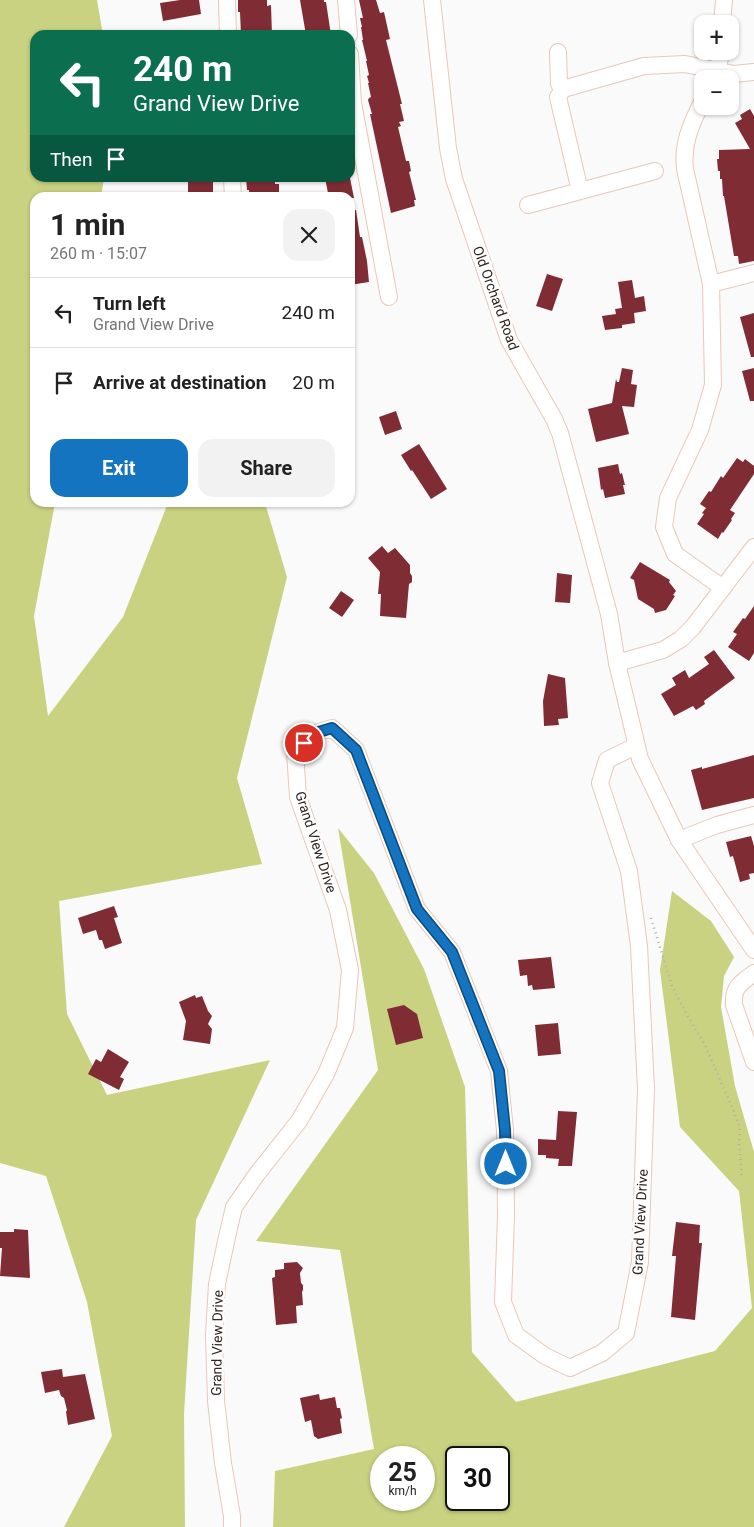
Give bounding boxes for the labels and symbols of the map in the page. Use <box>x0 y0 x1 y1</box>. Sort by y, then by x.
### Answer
street label: Old Orchard Road <box>470 244 522 352</box>
pin <box>283 722 325 764</box>
street label: Grand View Drive <box>292 789 340 895</box>
position arrow <box>479 1137 531 1189</box>
street label: Grand View Drive <box>629 1169 651 1275</box>
street label: Grand View Drive <box>208 1290 226 1396</box>
speed limit sign: 30 <box>445 1446 510 1511</box>

